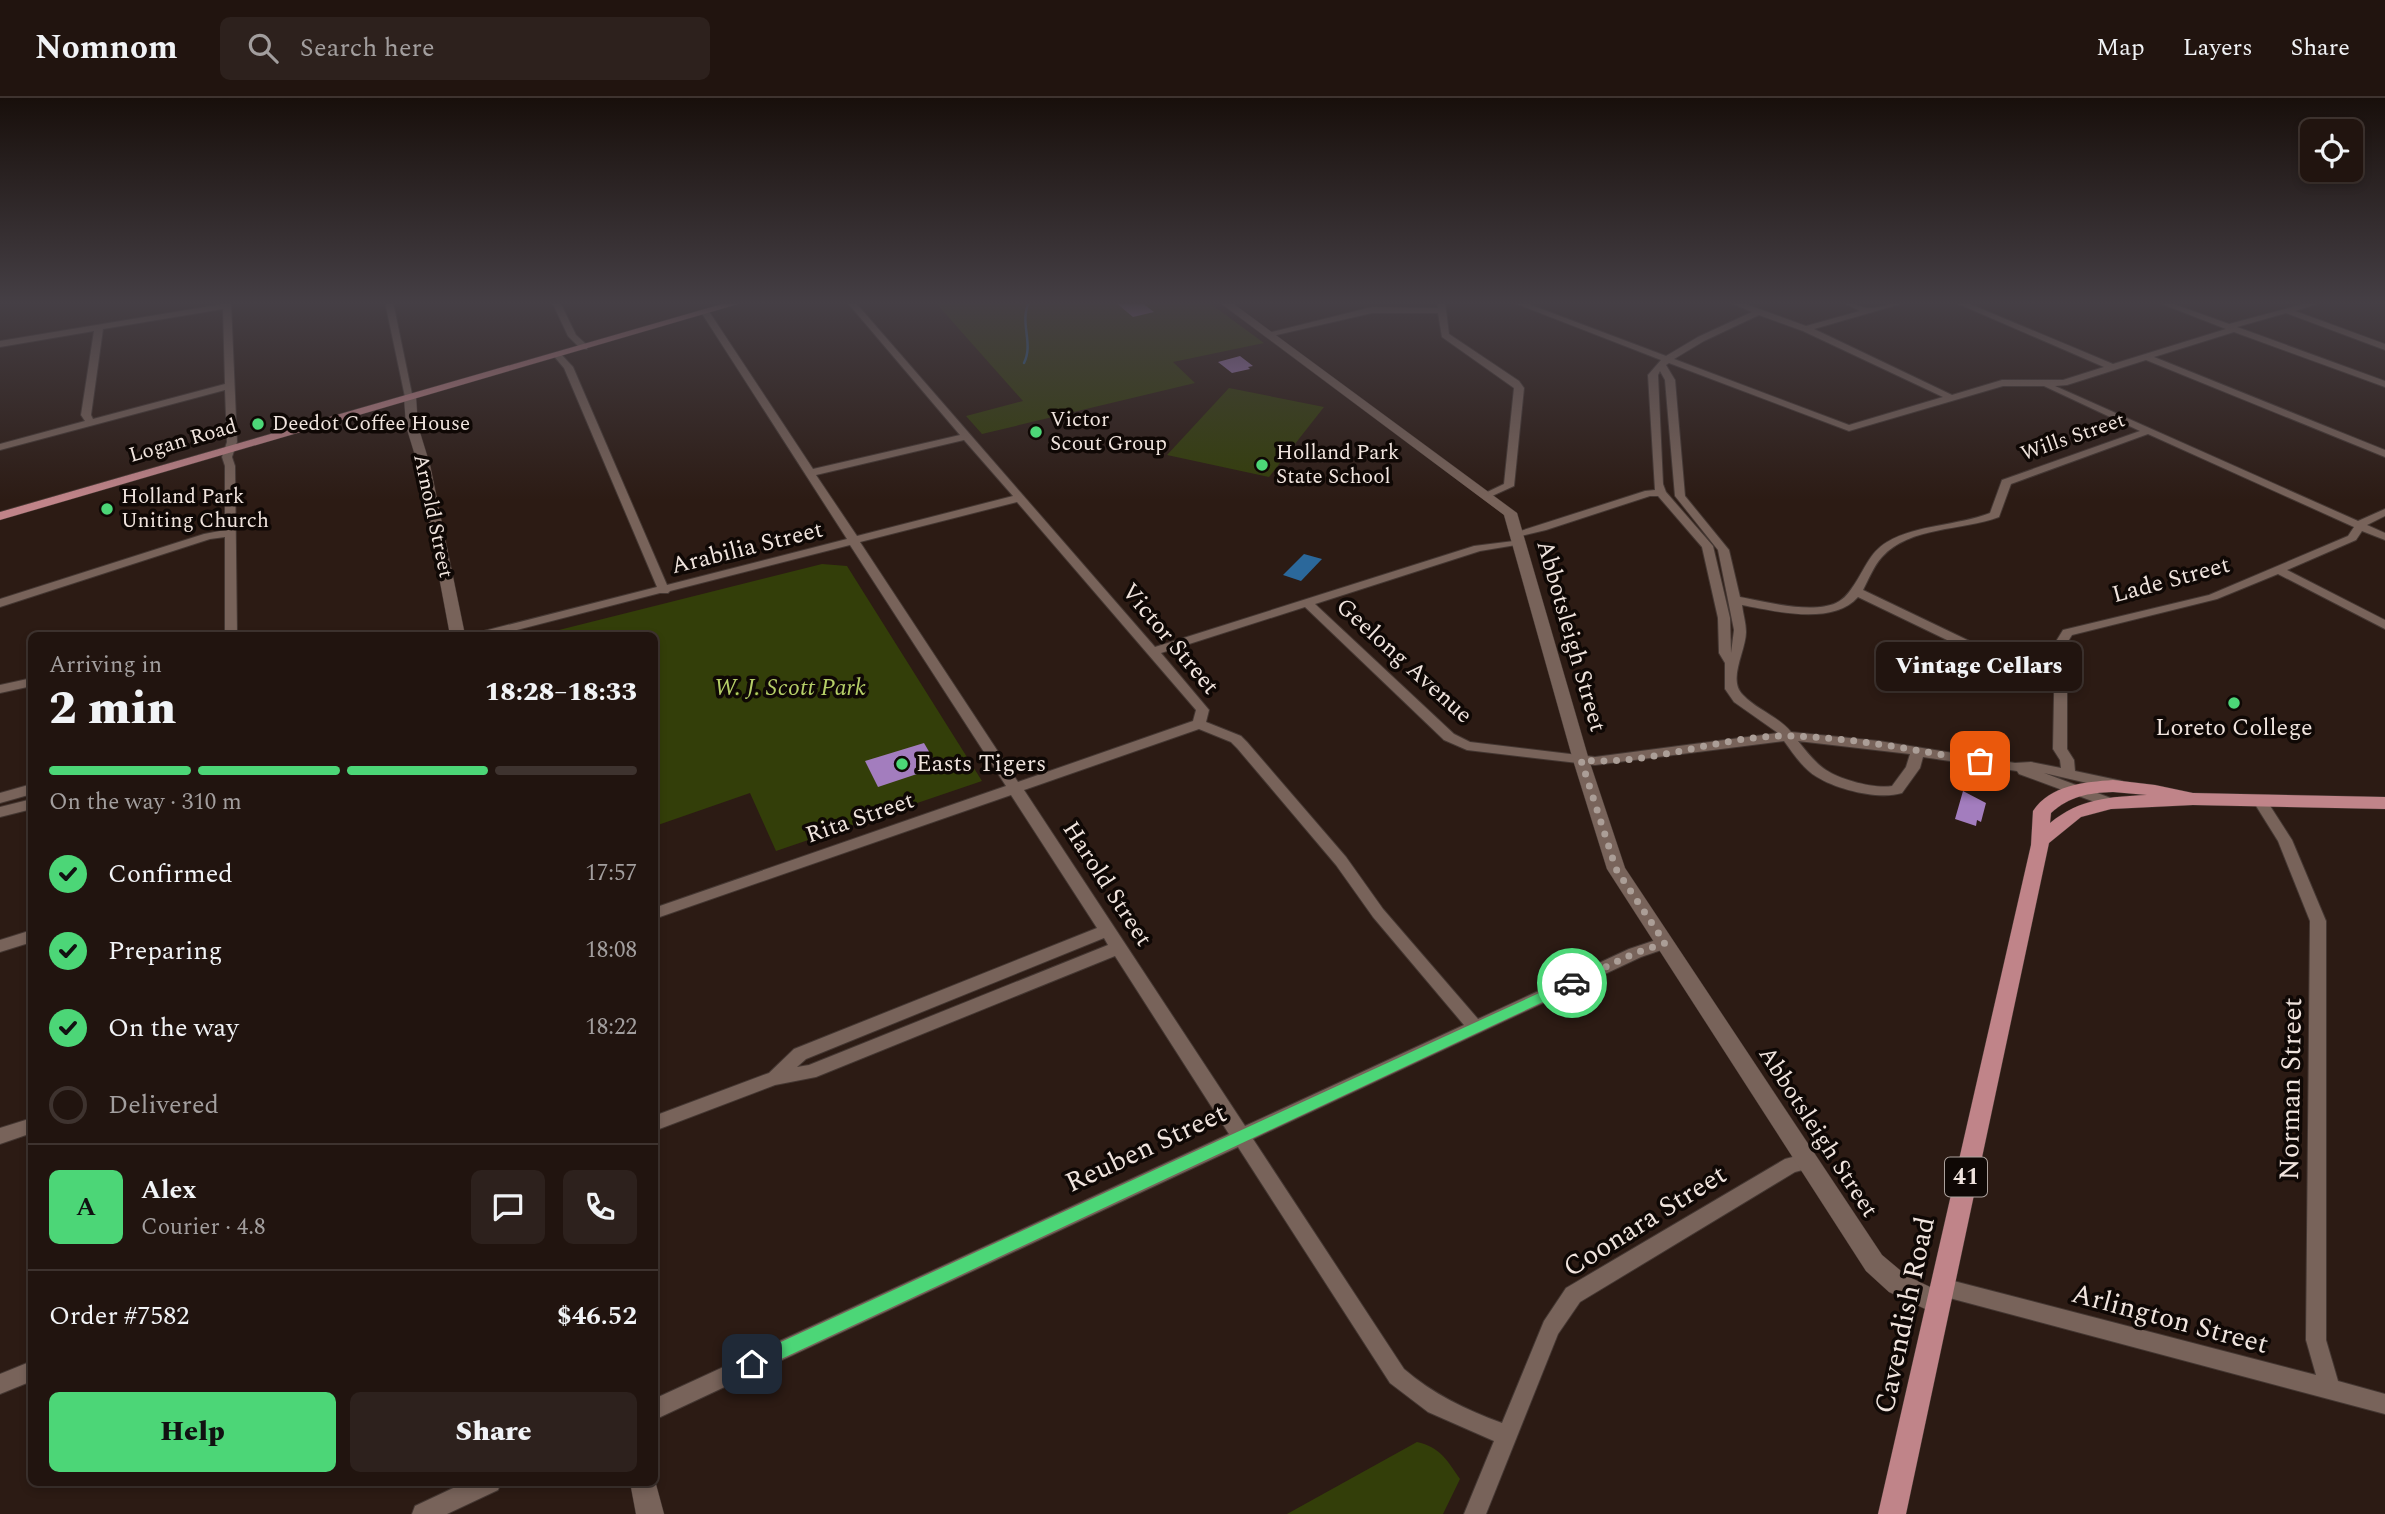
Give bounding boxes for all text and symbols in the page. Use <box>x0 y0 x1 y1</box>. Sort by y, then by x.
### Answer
search box <box>220 17 710 80</box>
text: Nomnom <box>35 23 178 73</box>
text: Search here <box>300 28 435 68</box>
icon: search <box>244 29 282 67</box>
text: Map <box>2096 30 2145 66</box>
text: Layers <box>2183 30 2253 66</box>
text: Share <box>2291 30 2350 66</box>
map controls <box>2300 119 2363 182</box>
button: locate <box>2300 119 2363 182</box>
place label: Victor Scout Group <box>1050 404 1167 460</box>
street label: Wills Street <box>2016 404 2130 470</box>
place label: Deedot Coffee House <box>272 408 470 440</box>
street label: Logan Road <box>125 410 241 472</box>
marker: Deedot Coffee House <box>250 416 266 432</box>
marker: Victor Scout Group <box>1028 424 1044 440</box>
place label: Holland Park State School <box>1276 437 1400 493</box>
street label: Arnold Street <box>404 451 462 581</box>
marker: Holland Park State School <box>1254 457 1270 473</box>
place label: Holland Park Uniting Church <box>121 481 269 537</box>
marker: Holland Park Uniting Church <box>99 501 115 517</box>
street label: Arabilia Street <box>667 512 827 584</box>
street label: Abbotsleigh Street <box>1526 536 1616 736</box>
street label: Lade Street <box>2108 547 2234 613</box>
street label: Victor Street <box>1112 575 1228 703</box>
street label: Geelong Avenue <box>1327 589 1481 733</box>
callout: Vintage Cellars <box>1877 642 2083 691</box>
text: Arriving in <box>49 648 162 683</box>
text: Vintage Cellars <box>1895 649 2063 684</box>
park label: W. J. Scott Park <box>714 670 866 706</box>
text: 18:28–18:33 <box>485 672 637 712</box>
text: 2 min <box>49 674 176 744</box>
marker: Loreto College <box>2226 695 2242 711</box>
place label: Loreto College <box>2155 710 2313 746</box>
pin <box>1950 731 2010 791</box>
icon: bag <box>1961 742 1999 780</box>
place label: Easts Tigers <box>916 746 1046 782</box>
marker: Easts Tigers <box>894 756 910 772</box>
street label: Rita Street <box>801 783 919 853</box>
text: On the way · 310 m <box>49 785 242 820</box>
street label: Harold Street <box>1053 814 1161 954</box>
text: Confirmed <box>108 854 233 894</box>
icon: check <box>49 855 87 893</box>
text: 17:57 <box>585 856 637 891</box>
text: Preparing <box>108 931 222 971</box>
icon: check <box>49 932 87 970</box>
text: 18:08 <box>585 933 637 968</box>
courier <box>1537 948 1607 1018</box>
icon: car <box>1553 964 1591 1002</box>
street label: Norman Street <box>2268 997 2314 1181</box>
text: On the way <box>108 1008 239 1048</box>
icon: check <box>49 1009 87 1047</box>
text: 18:22 <box>585 1010 637 1045</box>
street label: Abbotsleigh Street <box>1749 1039 1887 1225</box>
text: Delivered <box>108 1085 219 1125</box>
street label: Reuben Street <box>1058 1092 1234 1204</box>
street label: Coonara Street <box>1555 1153 1735 1289</box>
road number: 41 <box>1945 1158 1987 1196</box>
text: Alex <box>141 1170 196 1210</box>
button: chat <box>471 1170 545 1244</box>
button: phone <box>563 1170 637 1244</box>
text: A <box>76 1187 96 1227</box>
text: Courier · 4.8 <box>141 1210 266 1245</box>
street label: Cavendish Road <box>1863 1213 1947 1417</box>
street label: Arlington Street <box>2067 1272 2273 1366</box>
text: Order #7582 <box>49 1296 189 1336</box>
text: $46.52 <box>557 1296 637 1336</box>
pin <box>722 1334 782 1394</box>
icon: home <box>733 1345 771 1383</box>
button: Help <box>49 1392 336 1472</box>
button: Share <box>350 1392 637 1472</box>

